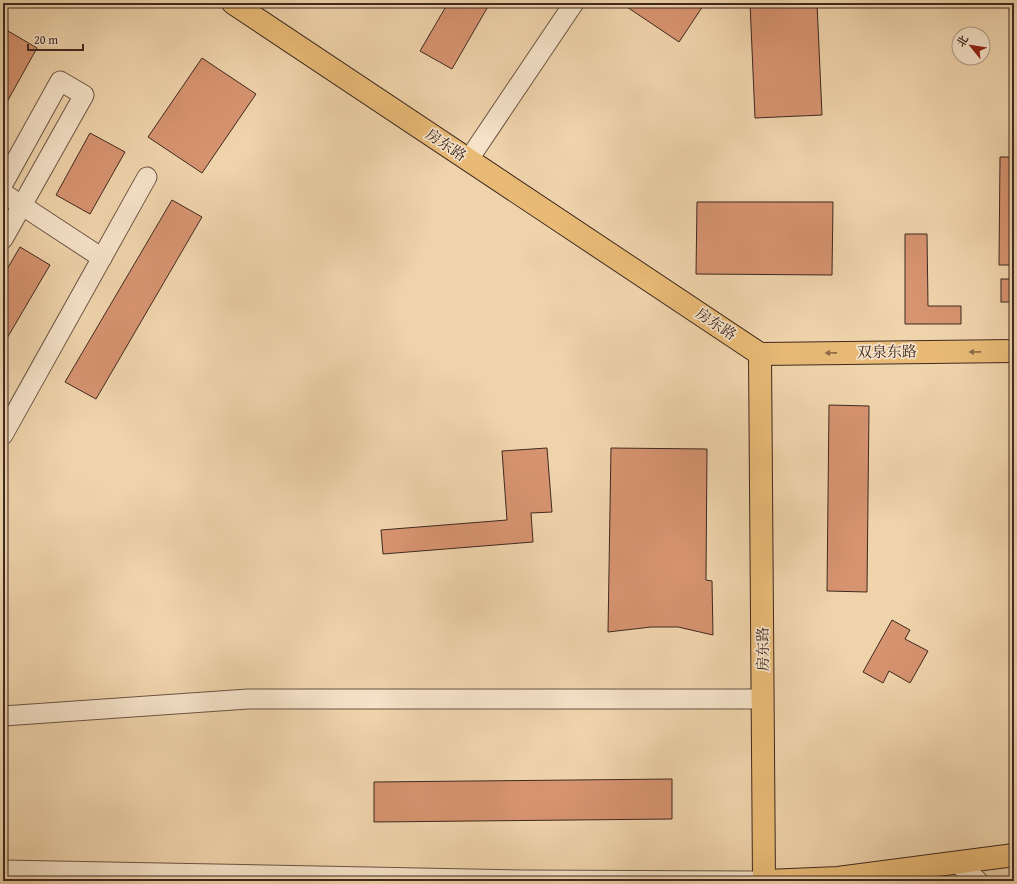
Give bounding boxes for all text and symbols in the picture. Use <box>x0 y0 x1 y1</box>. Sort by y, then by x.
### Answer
scale bar <box>28 26 83 52</box>
north arrow <box>951 26 991 66</box>
text: 20 m <box>34 31 58 48</box>
text: 北 <box>953 32 972 50</box>
street label: 房东路 <box>422 123 471 166</box>
street label: 房东路 <box>692 302 741 345</box>
street label: 双泉东路 <box>857 340 917 363</box>
one-way arrow <box>969 348 981 355</box>
one-way arrow <box>824 350 837 356</box>
street label: 房东路 <box>752 626 773 672</box>

